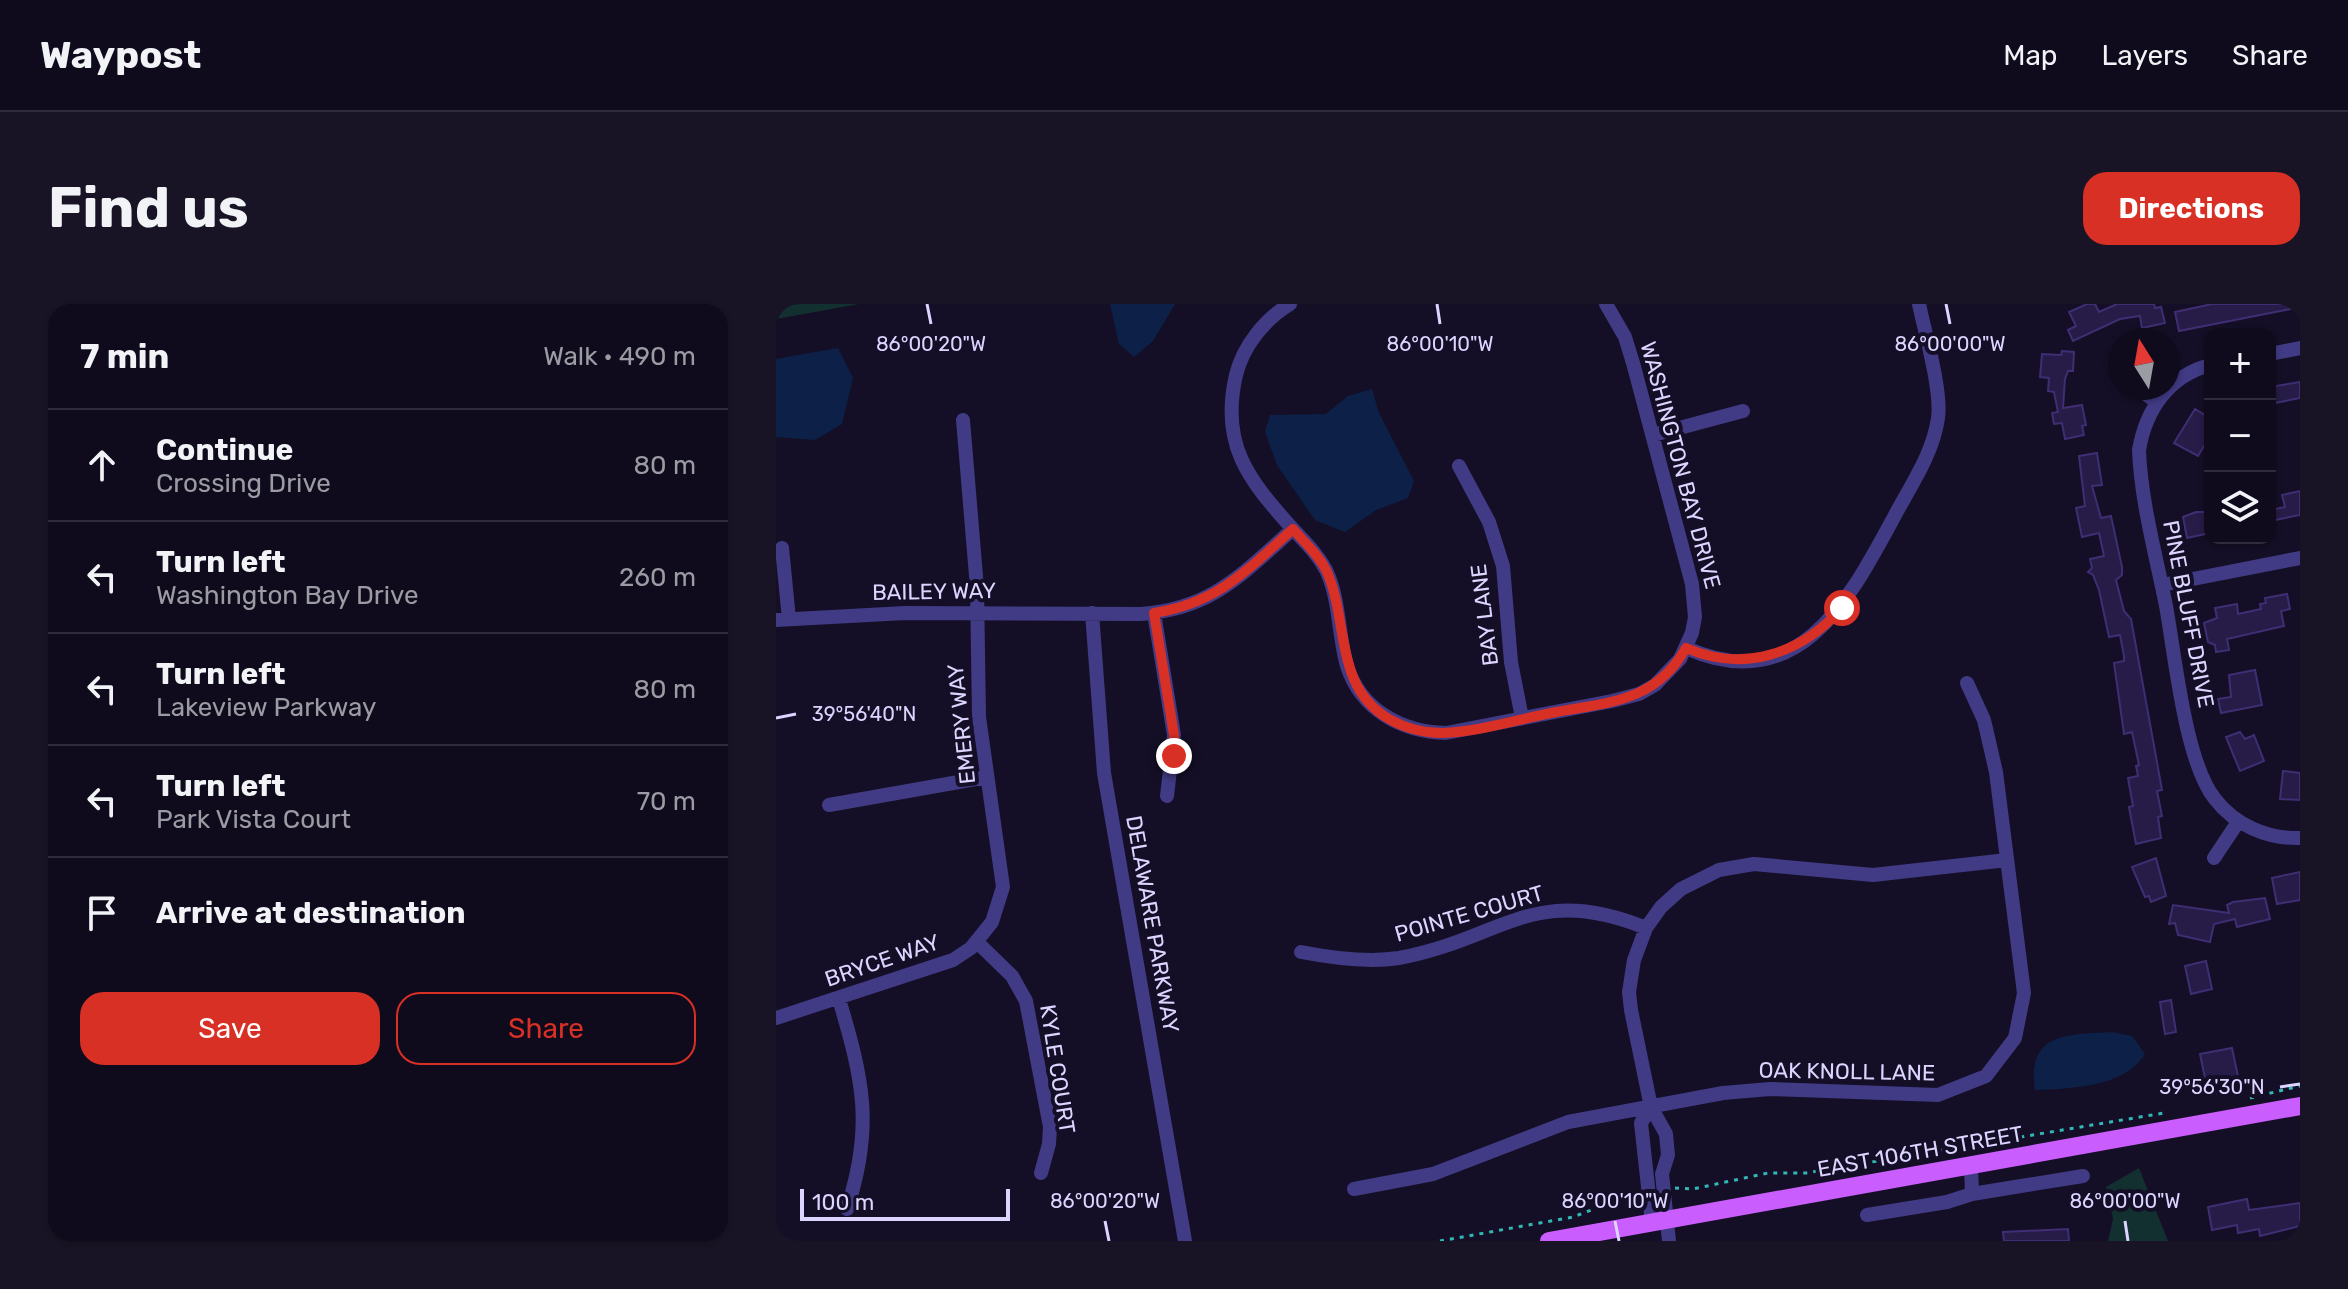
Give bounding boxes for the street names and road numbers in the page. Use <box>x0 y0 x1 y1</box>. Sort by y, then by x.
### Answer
street label: WASHINGTON BAY DRIVE <box>1634 338 1727 592</box>
street label: PINE BLUFF DRIVE <box>2157 518 2220 710</box>
street label: BAY LANE <box>1465 562 1504 667</box>
street label: BAILEY WAY <box>872 577 996 606</box>
street label: EMERY WAY <box>942 662 981 786</box>
street label: DELAWARE PARKWAY <box>1120 813 1185 1035</box>
street label: POINTE COURT <box>1392 879 1547 948</box>
street label: BRYCE WAY <box>821 928 943 993</box>
street label: KYLE COURT <box>1034 1003 1081 1136</box>
street label: OAK KNOLL LANE <box>1759 1056 1935 1087</box>
street label: EAST 106TH STREET <box>1815 1120 2025 1183</box>

